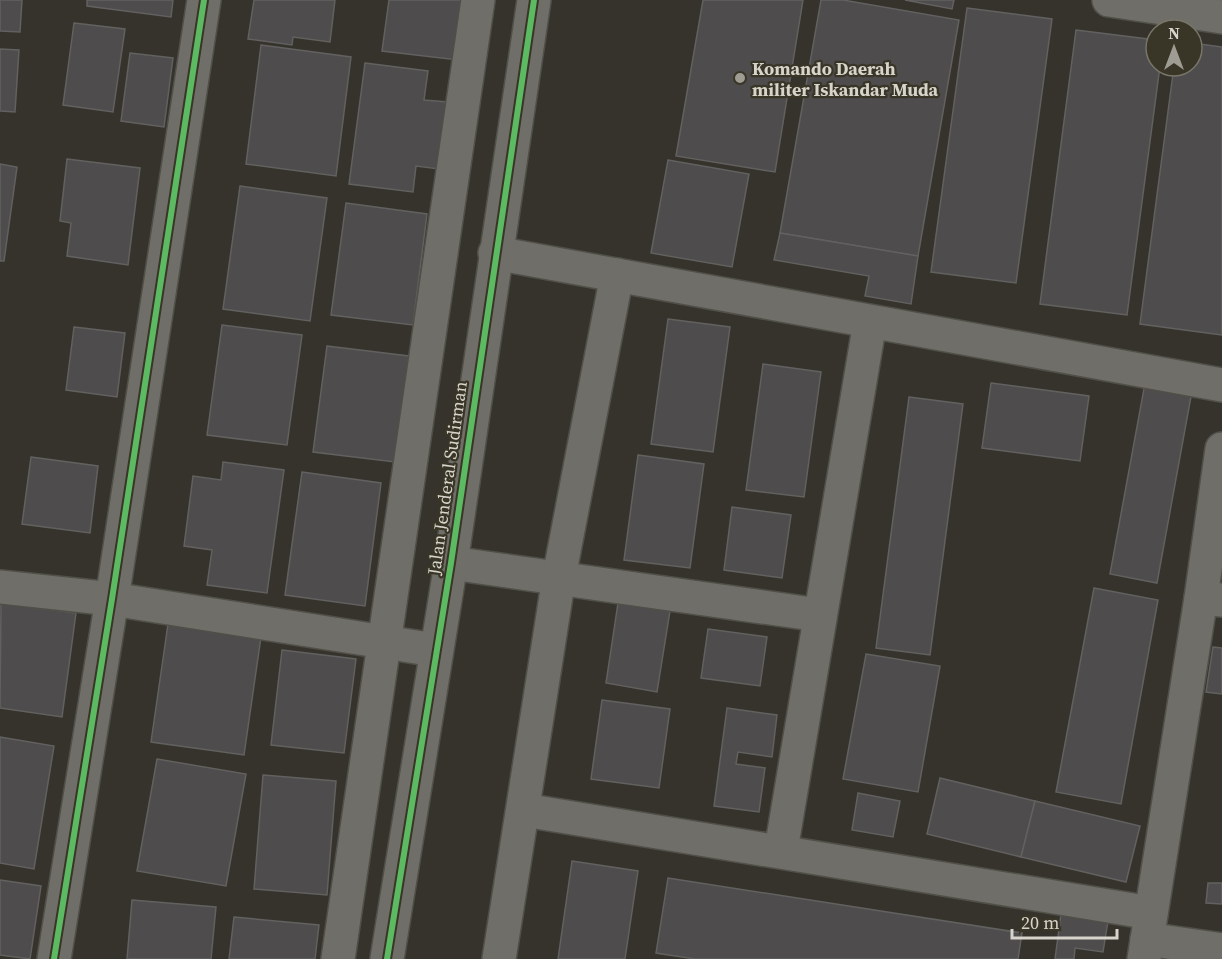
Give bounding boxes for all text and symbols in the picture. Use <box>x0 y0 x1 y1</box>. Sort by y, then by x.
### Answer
north arrow <box>1144 18 1204 78</box>
text: N <box>1168 22 1180 44</box>
place label: Komando Daerah militer Iskandar Muda <box>752 56 939 102</box>
marker: Komando Daerah militer Iskandar Muda <box>733 71 747 85</box>
street label: Jalan Jenderal Sudirman <box>421 379 473 578</box>
scale bar <box>1012 902 1117 940</box>
text: 20 m <box>1021 910 1059 935</box>

